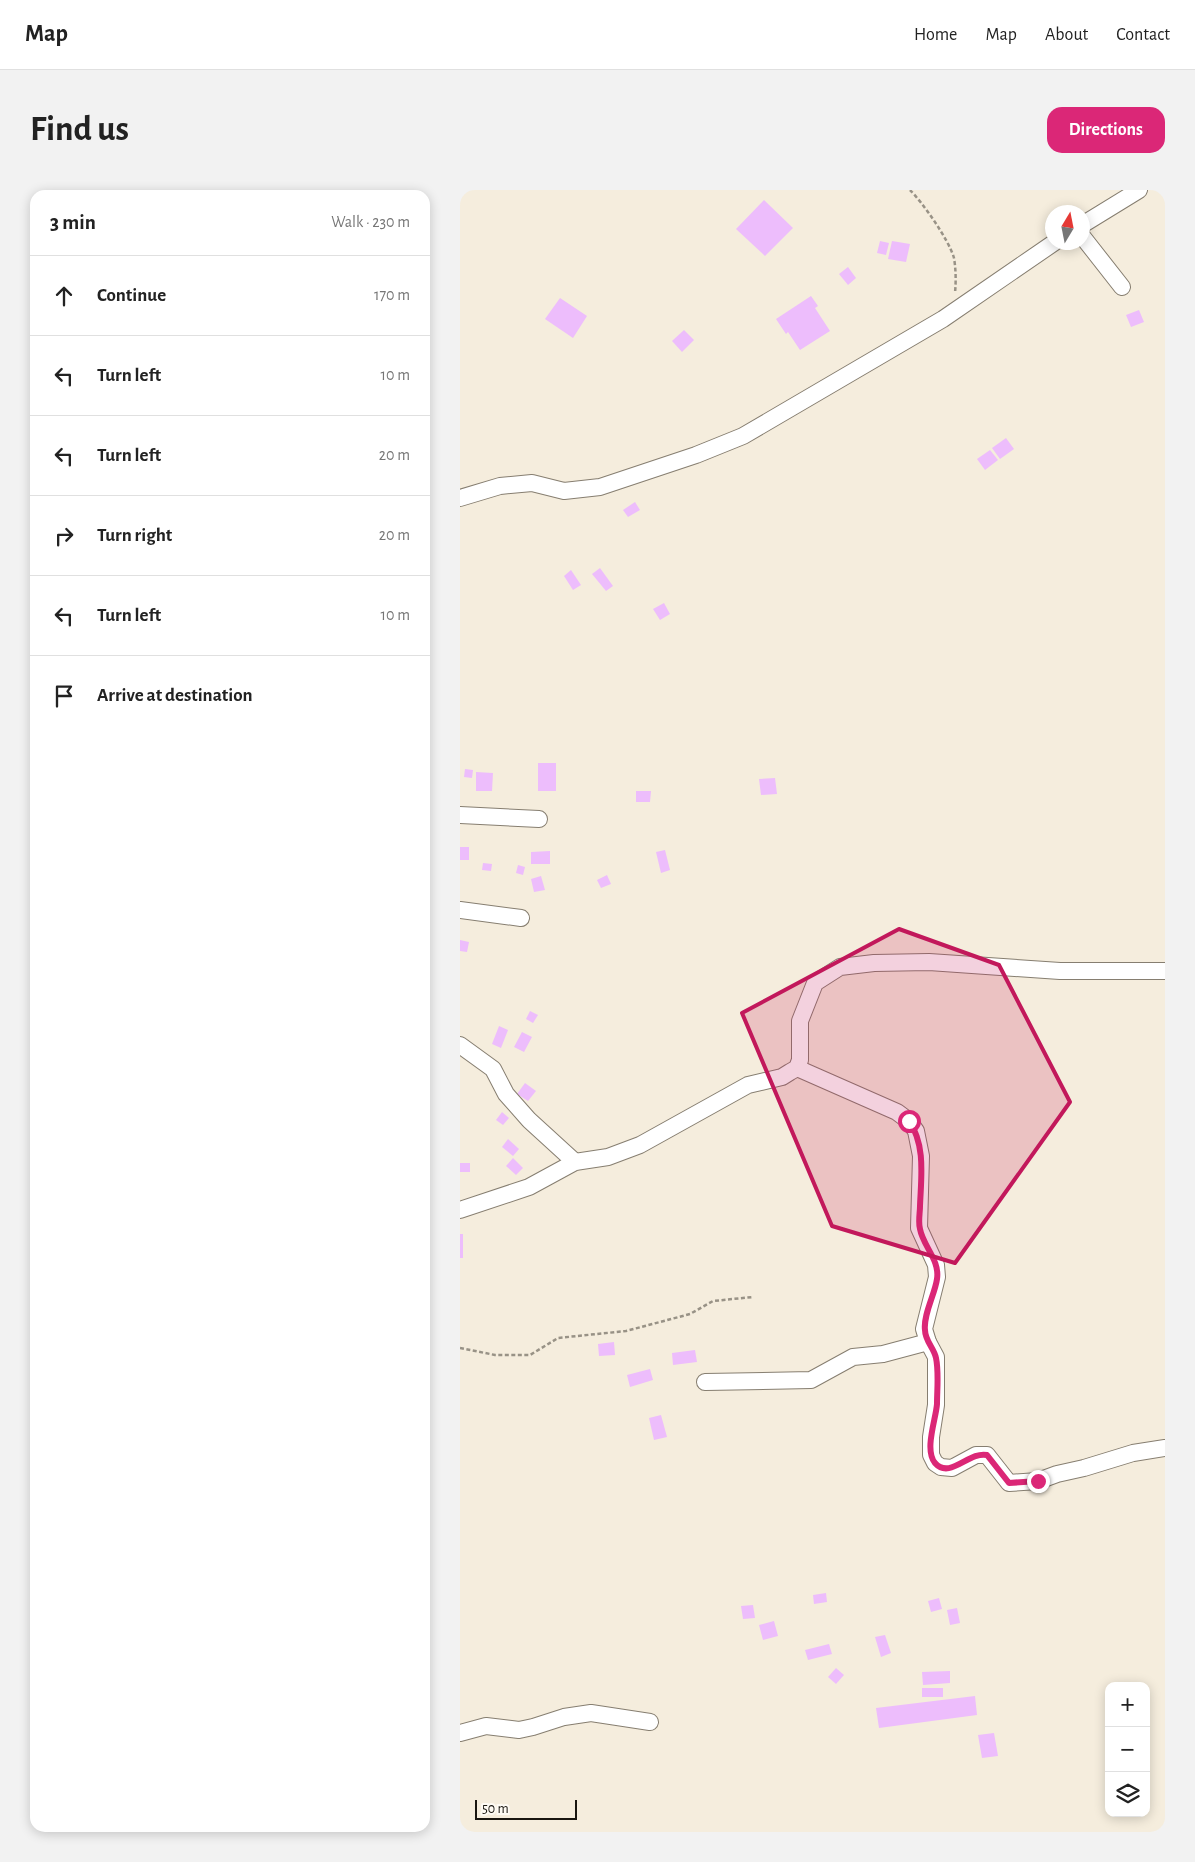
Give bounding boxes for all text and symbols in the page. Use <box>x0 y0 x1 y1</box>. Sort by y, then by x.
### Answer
text: Map <box>25 22 68 46</box>
text: Home <box>914 26 957 44</box>
text: Map <box>985 26 1017 44</box>
text: About <box>1045 26 1088 44</box>
text: Contact <box>1116 26 1170 44</box>
button: Directions <box>1047 107 1165 153</box>
text: Find us <box>30 112 129 147</box>
north arrow <box>1045 205 1090 250</box>
text: 3 min <box>50 212 96 233</box>
text: Walk · 230 m <box>331 214 410 230</box>
icon: ahead <box>50 282 78 310</box>
text: Continue <box>97 286 166 305</box>
text: 170 m <box>374 287 410 303</box>
icon: left <box>50 362 78 390</box>
text: Turn left <box>97 366 161 385</box>
text: 10 m <box>381 367 410 383</box>
icon: left <box>50 442 78 470</box>
text: Turn left <box>97 446 161 465</box>
text: 20 m <box>379 447 410 463</box>
icon: right <box>50 522 78 550</box>
text: Turn right <box>97 526 172 545</box>
text: 20 m <box>379 527 410 543</box>
icon: left <box>50 602 78 630</box>
text: Turn left <box>97 606 161 625</box>
text: 10 m <box>381 607 410 623</box>
icon: arrive <box>50 682 78 710</box>
text: Arrive at destination <box>97 686 253 705</box>
route start <box>898 1110 921 1133</box>
route end <box>1027 1470 1050 1493</box>
map controls <box>1105 1682 1150 1817</box>
button: + <box>1105 1682 1150 1727</box>
button: − <box>1105 1727 1150 1772</box>
button: layers <box>1105 1772 1150 1817</box>
scale bar <box>475 1797 578 1820</box>
text: 50 m <box>482 1802 509 1816</box>

